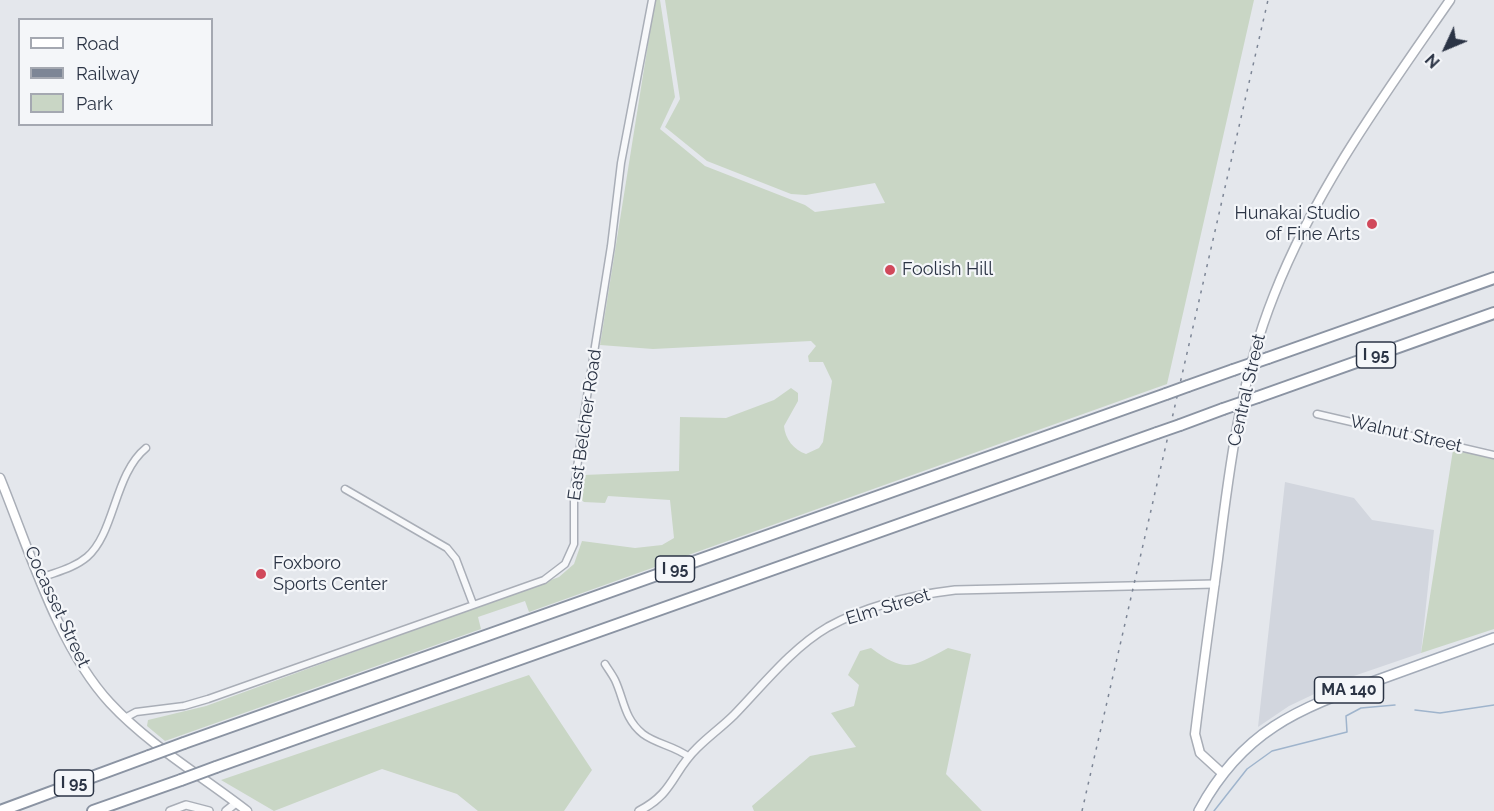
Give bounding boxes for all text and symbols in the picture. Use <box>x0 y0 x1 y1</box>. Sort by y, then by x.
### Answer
legend <box>18 18 213 126</box>
north arrow <box>1416 18 1476 78</box>
text: Road <box>76 33 119 54</box>
text: N <box>1422 50 1444 72</box>
text: Railway <box>76 63 140 84</box>
text: Park <box>76 93 113 114</box>
place label: Hunakai Studio of Fine Arts <box>1235 203 1360 246</box>
marker: Hunakai Studio of Fine Arts <box>1365 217 1379 231</box>
place label: Foolish Hill <box>902 259 993 281</box>
marker: Foolish Hill <box>883 263 897 277</box>
street label: Central Street <box>1224 332 1270 448</box>
road number: I 95 <box>1356 342 1396 368</box>
street label: East Belcher Road <box>564 348 606 502</box>
street label: Walnut Street <box>1348 411 1464 457</box>
street label: Cocasset Street <box>20 543 94 671</box>
place label: Foxboro Sports Center <box>273 553 387 596</box>
road number: I 95 <box>656 556 694 582</box>
marker: Foxboro Sports Center <box>254 567 268 581</box>
street label: Elm Street <box>843 584 933 630</box>
road number: MA 140 <box>1314 677 1384 703</box>
road number: I 95 <box>54 770 94 796</box>

